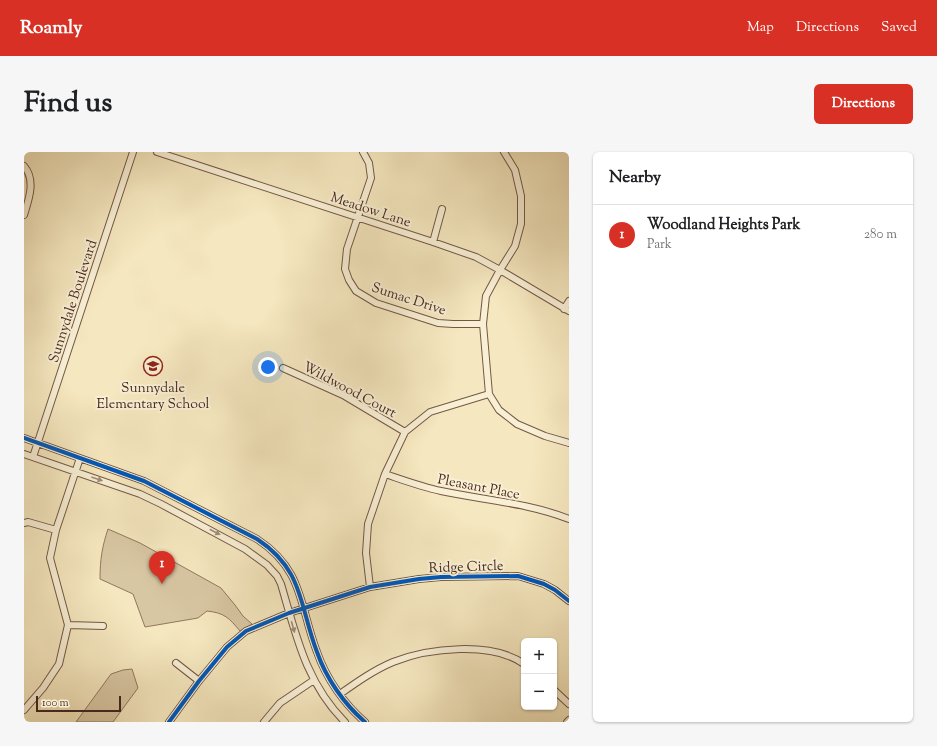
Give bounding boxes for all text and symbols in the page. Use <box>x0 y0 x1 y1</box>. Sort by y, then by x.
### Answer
text: Roamly <box>20 15 83 42</box>
text: Map <box>747 18 774 38</box>
text: Directions <box>796 18 859 38</box>
text: Saved <box>881 18 917 38</box>
text: Find us <box>24 84 112 124</box>
button: Directions <box>814 84 913 124</box>
text: Nearby <box>609 166 661 190</box>
street label: Meadow Lane <box>328 188 413 233</box>
text: Woodland Heights Park <box>647 215 800 236</box>
text: 1 <box>620 226 624 244</box>
text: 280 m <box>864 226 897 244</box>
text: Park <box>647 236 672 254</box>
street label: Sunnydale Boulevard <box>45 237 103 366</box>
street label: Sumac Drive <box>369 278 448 321</box>
school or university icon: Sunnydale Elementary School <box>142 355 164 377</box>
your location <box>258 357 278 377</box>
street label: Wildwood Court <box>299 358 399 424</box>
place label: Sunnydale Elementary School <box>97 379 210 415</box>
street label: Pleasant Place <box>436 470 521 506</box>
one-way arrow <box>91 476 103 482</box>
one-way arrow <box>209 529 221 536</box>
pin: 1 <box>149 551 175 584</box>
street label: Ridge Circle <box>428 557 504 579</box>
one-way arrow <box>290 621 296 633</box>
map controls <box>521 638 557 710</box>
button: + <box>521 638 557 674</box>
button: − <box>521 674 557 710</box>
scale bar <box>36 694 121 713</box>
text: 100 m <box>42 695 69 711</box>

